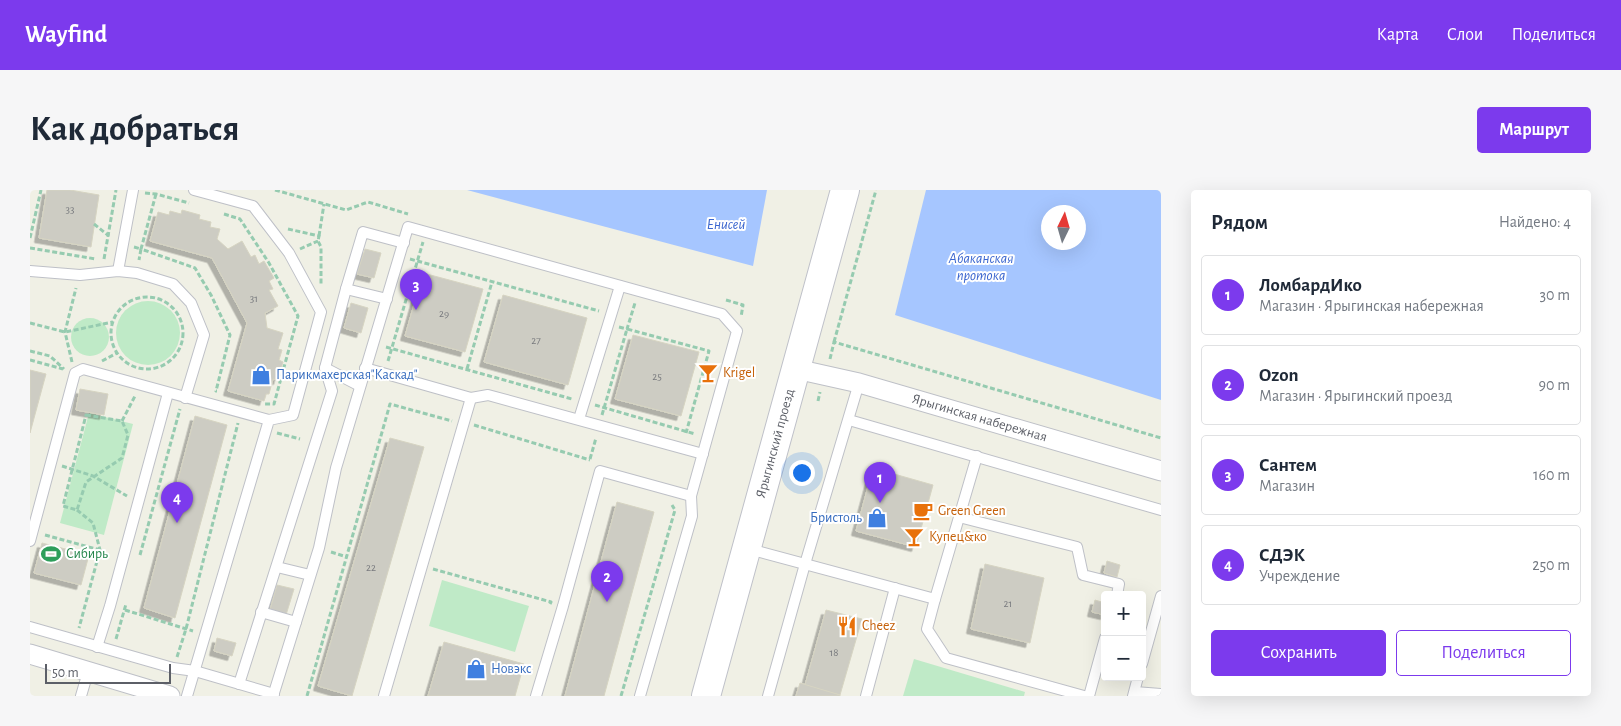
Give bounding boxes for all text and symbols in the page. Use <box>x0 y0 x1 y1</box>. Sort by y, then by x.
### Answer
text: Wayfind <box>25 23 107 47</box>
text: Карта <box>1377 26 1419 44</box>
text: Слои <box>1447 26 1483 44</box>
text: Поделиться <box>1511 26 1596 44</box>
button: Маршрут <box>1477 107 1591 153</box>
text: Как добраться <box>30 112 239 147</box>
house number: 33 <box>65 204 75 215</box>
north arrow <box>1041 205 1086 250</box>
text: Рядом <box>1211 212 1268 233</box>
text: Найдено: 4 <box>1499 214 1571 230</box>
water label: Енисей <box>707 217 745 232</box>
water label: Абаканская протока <box>947 251 1014 283</box>
pin: 3 <box>400 269 432 310</box>
text: ЛомбардИко <box>1259 276 1362 295</box>
text: 1 <box>1225 287 1231 303</box>
text: 30 m <box>1540 287 1570 303</box>
house number: 31 <box>250 293 258 304</box>
text: Магазин · Ярыгинская набережная <box>1259 298 1484 314</box>
house number: 29 <box>439 308 449 319</box>
house number: 27 <box>531 335 541 346</box>
bar icon: Krigel <box>697 362 719 384</box>
shop icon: Парикмахерская"Каскад" <box>250 364 272 386</box>
place label: Krigel <box>723 366 755 380</box>
text: Ozon <box>1259 366 1298 385</box>
place label: Парикмахерская"Каскад" <box>276 368 418 382</box>
house number: 25 <box>652 371 662 382</box>
text: 2 <box>1224 377 1232 393</box>
text: 90 m <box>1539 377 1570 393</box>
street label: Ярыгинский проезд <box>754 387 797 499</box>
text: Магазин · Ярыгинский проезд <box>1259 388 1452 404</box>
street label: Ярыгинская набережная <box>910 392 1049 444</box>
text: Сантем <box>1259 456 1317 475</box>
your location <box>789 460 815 486</box>
pin: 1 <box>864 462 896 503</box>
text: 3 <box>1225 467 1231 483</box>
text: 160 m <box>1533 467 1570 483</box>
text: Магазин <box>1259 478 1315 494</box>
pin: 4 <box>161 482 193 523</box>
cafe icon: Green Green <box>912 500 934 522</box>
place label: Green Green <box>938 504 1006 518</box>
shop icon: Бристоль <box>866 507 888 529</box>
place label: Бристоль <box>810 511 862 525</box>
bar icon: Купец&ко <box>903 526 925 548</box>
place label: Купец&ко <box>929 530 987 544</box>
sports icon: Сибирь <box>40 543 62 565</box>
text: СДЭК <box>1259 546 1305 565</box>
place label: Сибирь <box>66 547 108 561</box>
text: 4 <box>1224 557 1232 573</box>
text: 250 m <box>1532 557 1570 573</box>
pin: 2 <box>591 561 623 602</box>
house number: 22 <box>366 562 376 573</box>
text: Учреждение <box>1259 568 1340 584</box>
map controls <box>1101 591 1146 681</box>
button: + <box>1101 591 1146 636</box>
house number: 21 <box>1004 598 1012 609</box>
restaurant icon: Cheez <box>836 615 858 637</box>
place label: Cheez <box>862 619 895 633</box>
button: Сохранить <box>1211 630 1386 676</box>
button: Поделиться <box>1396 630 1571 676</box>
button: − <box>1101 636 1146 681</box>
house number: 18 <box>830 647 839 658</box>
shop icon: Новэкс <box>465 658 487 680</box>
scale bar <box>45 661 171 684</box>
place label: Новэкс <box>491 662 532 676</box>
text: 50 m <box>52 666 79 680</box>

